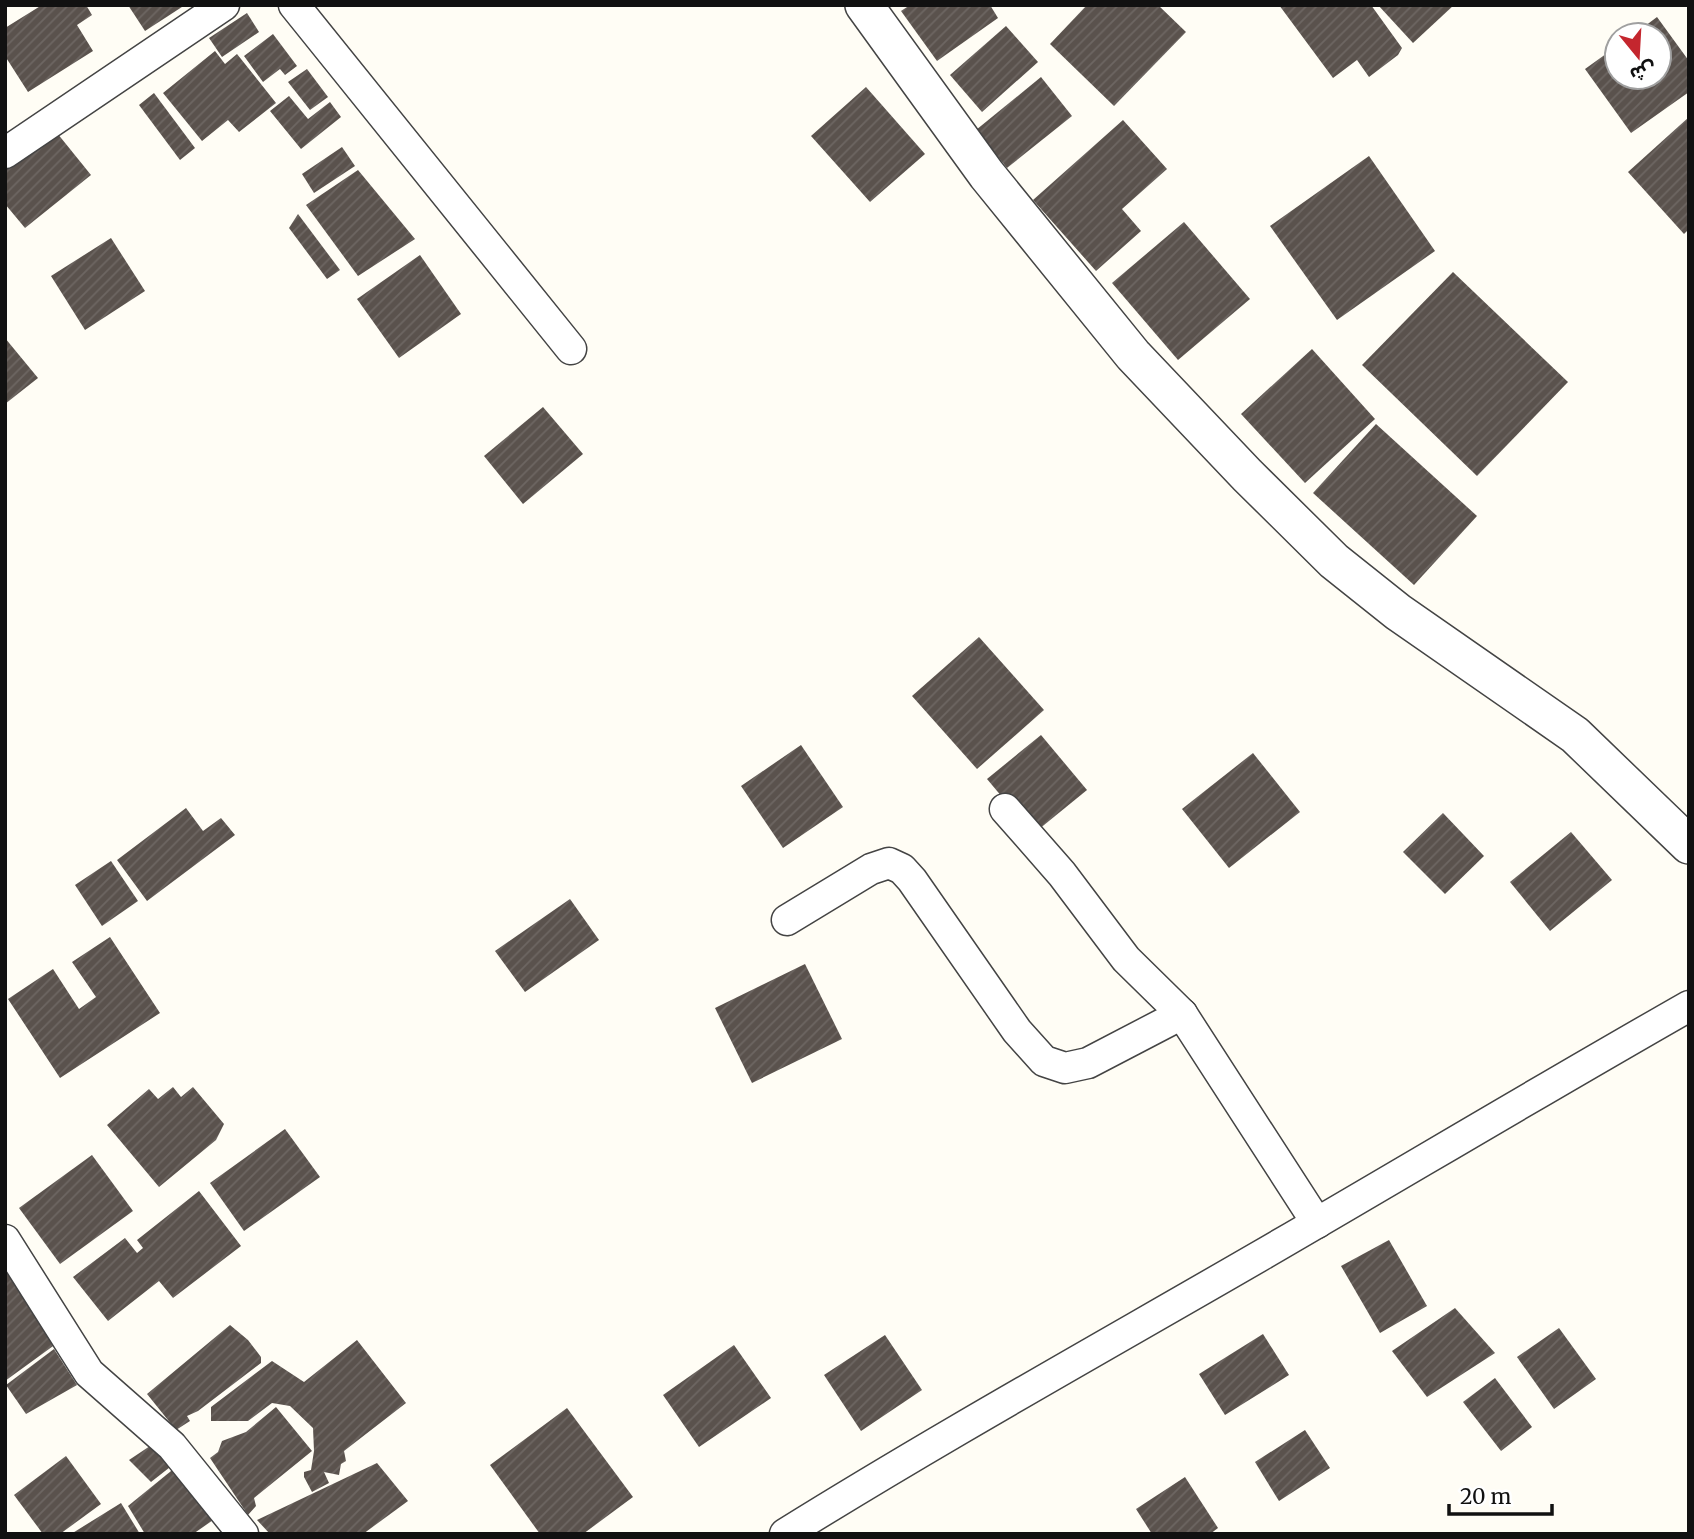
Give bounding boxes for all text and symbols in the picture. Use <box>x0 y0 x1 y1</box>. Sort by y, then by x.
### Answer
north arrow <box>1603 21 1673 91</box>
text: ش <box>1627 57 1659 88</box>
scale bar <box>1449 1472 1552 1516</box>
text: 20 m <box>1460 1483 1512 1510</box>

